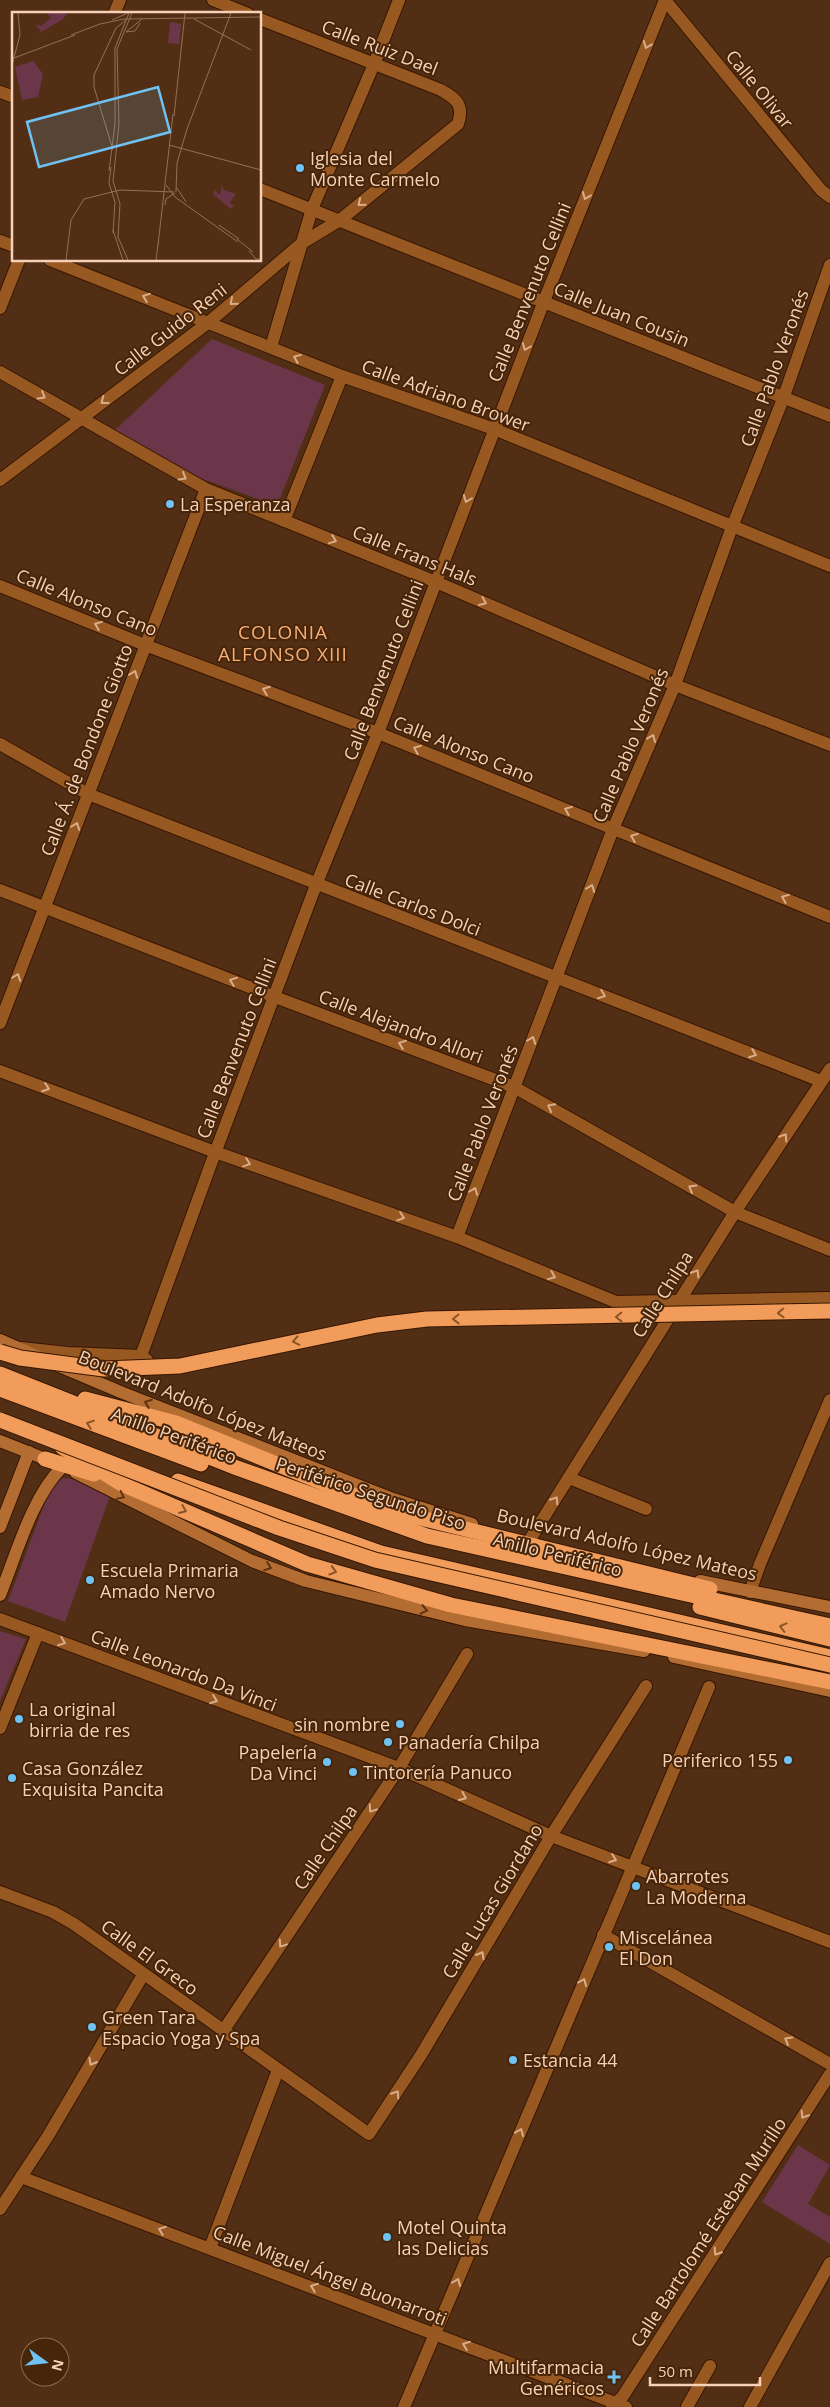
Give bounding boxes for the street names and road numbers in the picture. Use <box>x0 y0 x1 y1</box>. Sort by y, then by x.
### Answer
street label: Calle Ruiz Dael <box>318 14 442 80</box>
street label: Calle Olivar <box>721 45 800 134</box>
street label: Calle Benvenuto Cellini <box>482 199 576 385</box>
street label: Calle Juan Cousin <box>551 276 693 352</box>
street label: Calle Guido Reni <box>109 277 231 381</box>
street label: Calle Pablo Veronés <box>734 286 814 450</box>
street label: Calle Adriano Brower <box>359 353 534 437</box>
street label: Calle Frans Hals <box>349 519 481 591</box>
street label: Calle Alonso Cano <box>13 563 161 641</box>
street label: Calle Benvenuto Cellini <box>337 576 429 764</box>
street label: Calle Á. de Bondone Giotto <box>34 641 138 859</box>
street label: Calle Pablo Veronés <box>587 664 673 826</box>
street label: Calle Alonso Cano <box>390 710 538 788</box>
street label: Calle Carlos Dolci <box>341 867 485 941</box>
street label: Calle Benvenuto Cellini <box>190 954 282 1142</box>
street label: Calle Alejandro Allori <box>316 984 486 1068</box>
street label: Calle Pablo Veronés <box>441 1041 523 1205</box>
street label: Calle Chilpa <box>626 1246 698 1342</box>
street label: Boulevard Adolfo López Mateos <box>75 1344 331 1466</box>
street label: Anillo Periférico <box>108 1401 240 1469</box>
street label: Periférico Segundo Piso <box>273 1451 469 1535</box>
street label: Boulevard Adolfo López Mateos <box>495 1502 759 1586</box>
street label: Anillo Periférico <box>491 1526 625 1582</box>
street label: Calle Leonardo Da Vinci <box>87 1623 281 1717</box>
street label: Calle Chilpa <box>288 1800 362 1894</box>
street label: Calle Lucas Giordano <box>436 1819 548 1983</box>
street label: Calle El Greco <box>97 1914 203 2000</box>
street label: Calle Bartolomé Esteban Murillo <box>625 2113 791 2351</box>
street label: Calle Miguel Ángel Buonarroti <box>210 2219 450 2331</box>

